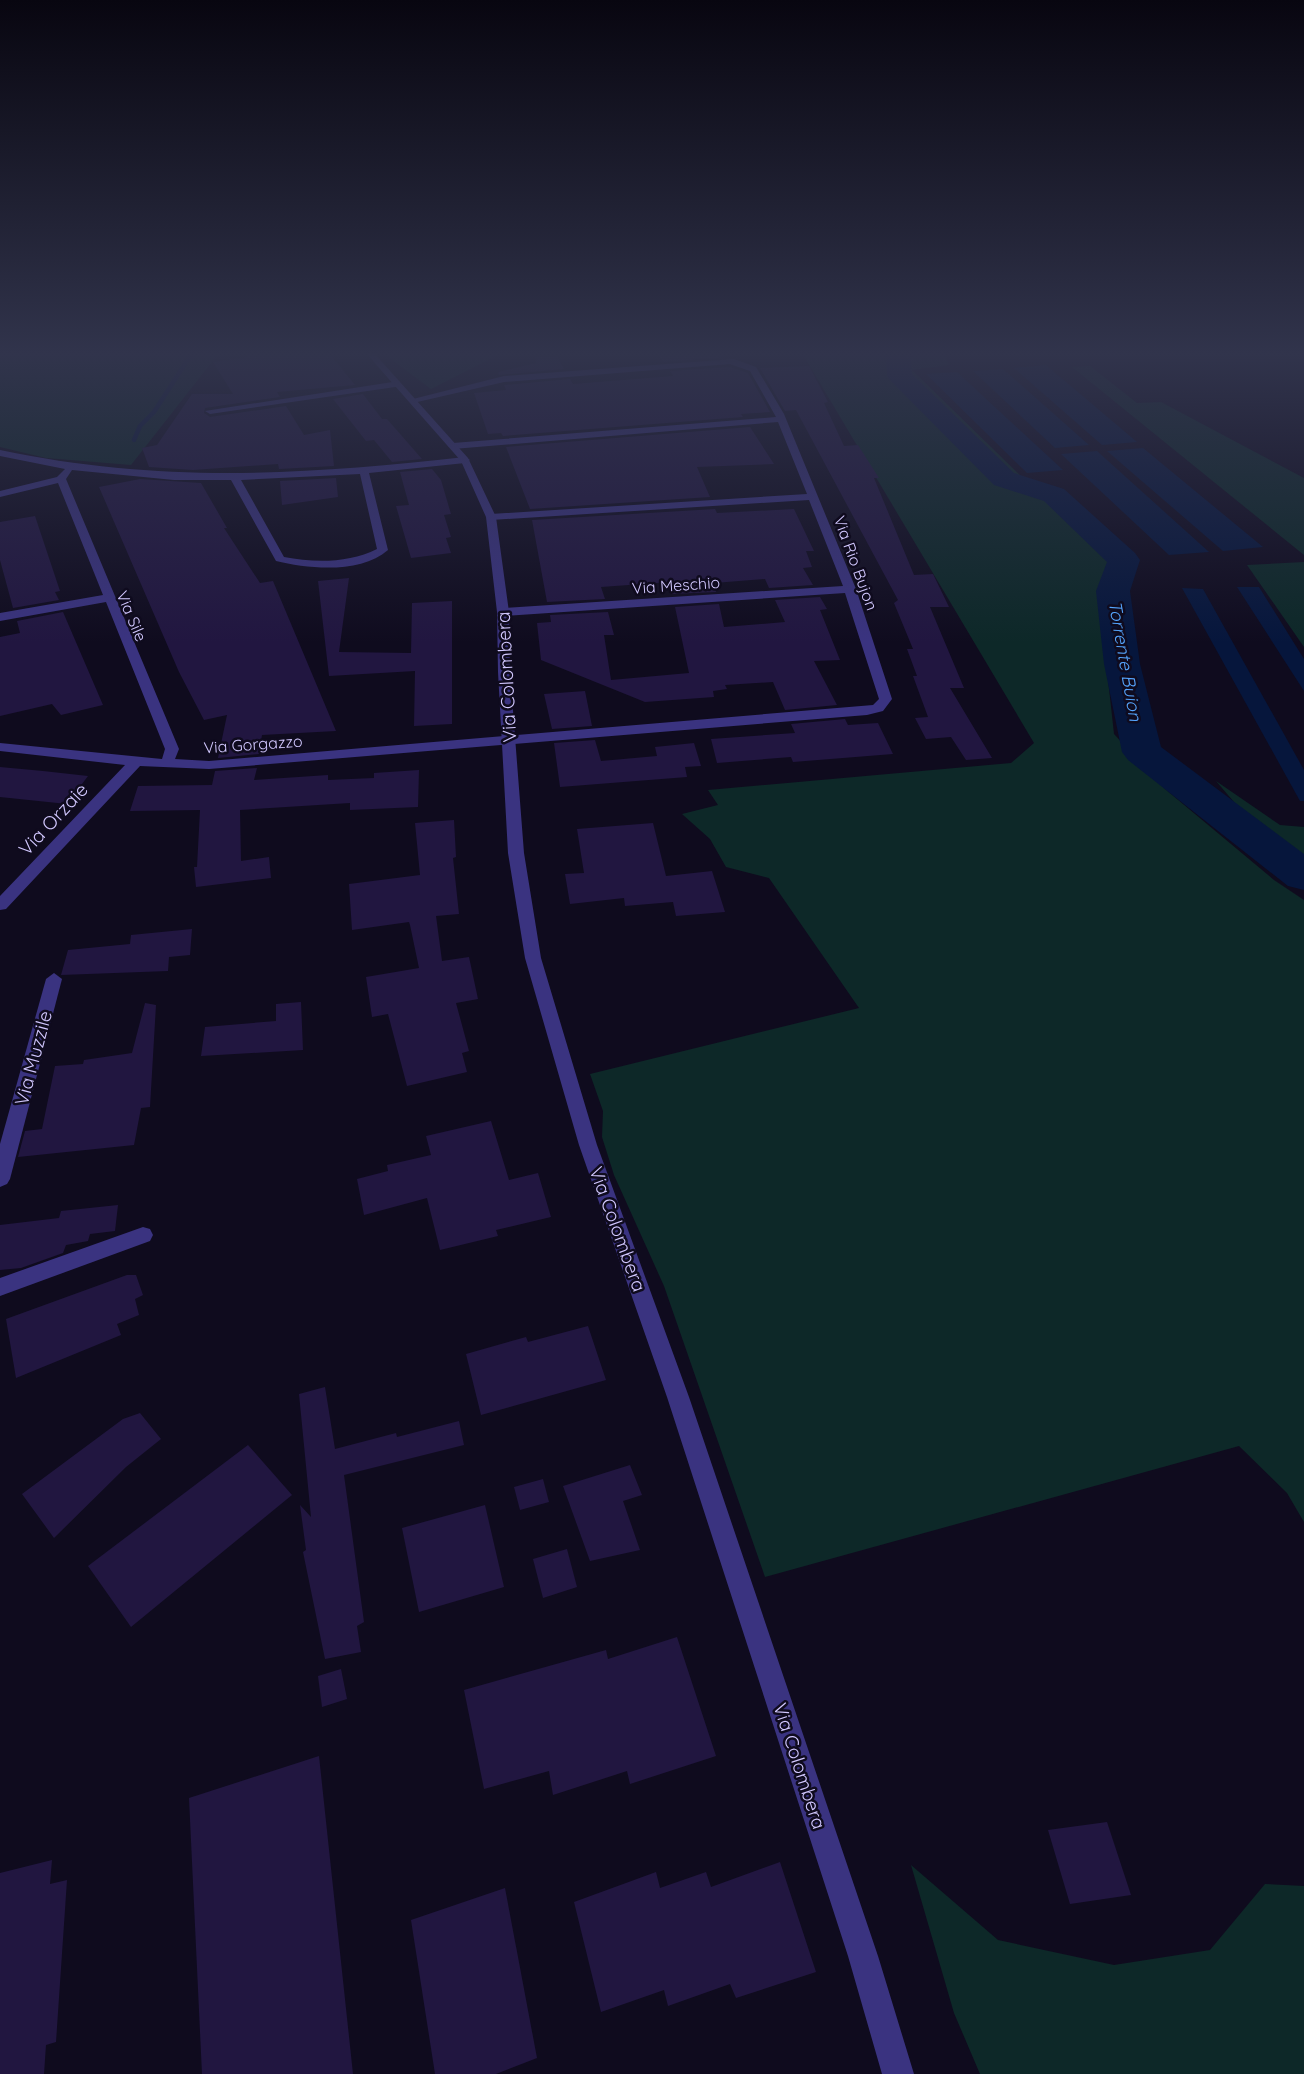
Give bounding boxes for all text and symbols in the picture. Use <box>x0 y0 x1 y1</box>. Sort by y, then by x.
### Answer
street label: Via Rio Bujon <box>830 513 882 613</box>
street label: Via Meschio <box>631 572 721 598</box>
street label: Via Sile <box>112 588 152 644</box>
water label: Torrente Buion <box>1104 599 1147 723</box>
street label: Via Colombera <box>491 611 521 743</box>
street label: Via Gorgazzo <box>203 731 303 757</box>
street label: Via Orzaie <box>13 778 93 860</box>
street label: Via Muzzile <box>9 1008 57 1108</box>
street label: Via Colombera <box>584 1163 652 1295</box>
street label: Via Colombera <box>768 1700 832 1832</box>

